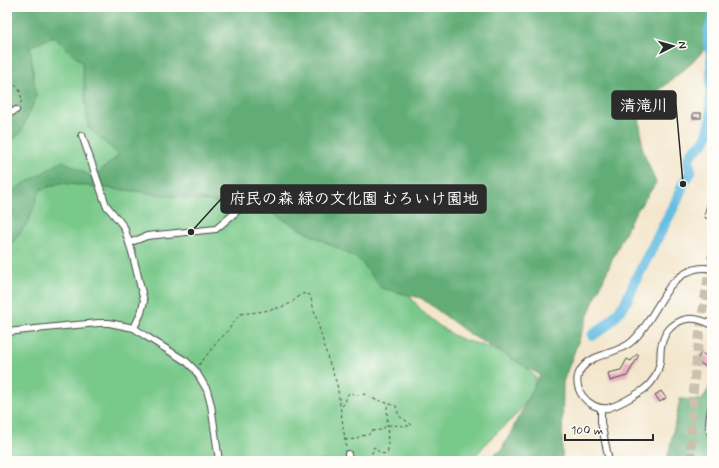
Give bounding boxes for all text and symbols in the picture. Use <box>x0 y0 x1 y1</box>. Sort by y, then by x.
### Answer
north arrow <box>653 26 693 66</box>
text: N <box>675 41 689 49</box>
callout: 清滝川 <box>612 91 676 119</box>
text: 清滝川 <box>620 96 668 117</box>
callout: 府民の森 緑の文化園 むろいけ園地 <box>221 185 486 213</box>
text: 府民の森 緑の文化園 むろいけ園地 <box>229 189 479 210</box>
scale bar <box>565 416 653 442</box>
text: 100 m <box>571 423 603 439</box>

